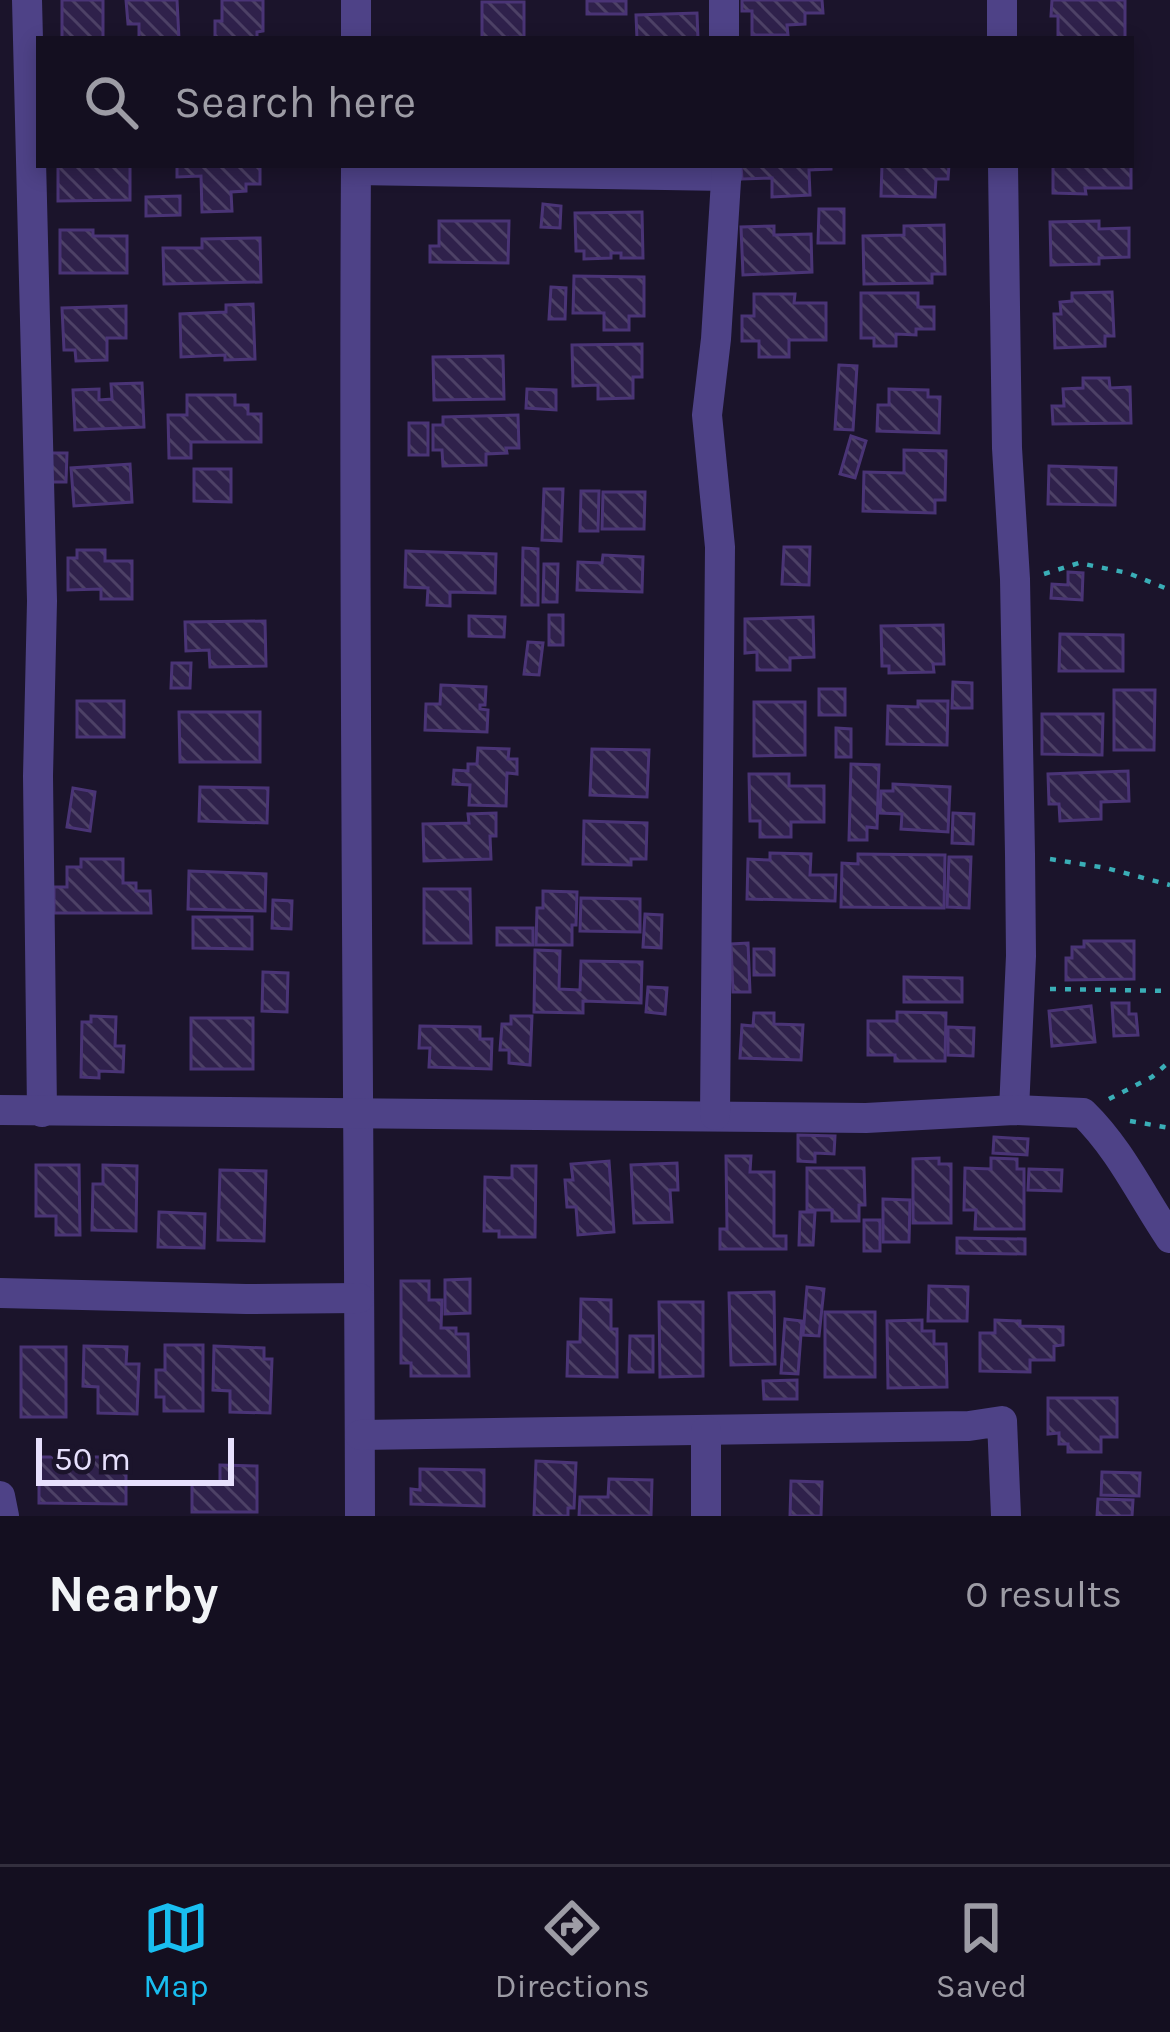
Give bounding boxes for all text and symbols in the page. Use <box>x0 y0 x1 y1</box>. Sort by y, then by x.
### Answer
search box <box>36 36 1134 168</box>
icon: search <box>78 69 144 135</box>
text: Search here <box>174 76 416 128</box>
scale bar <box>36 1432 234 1485</box>
text: 50 m <box>54 1440 131 1478</box>
text: Nearby <box>48 1564 218 1624</box>
text: 0 results <box>965 1571 1122 1617</box>
tab: Map <box>143 1895 209 2005</box>
tab: Directions <box>495 1895 650 2005</box>
tab: Saved <box>936 1895 1027 2005</box>

